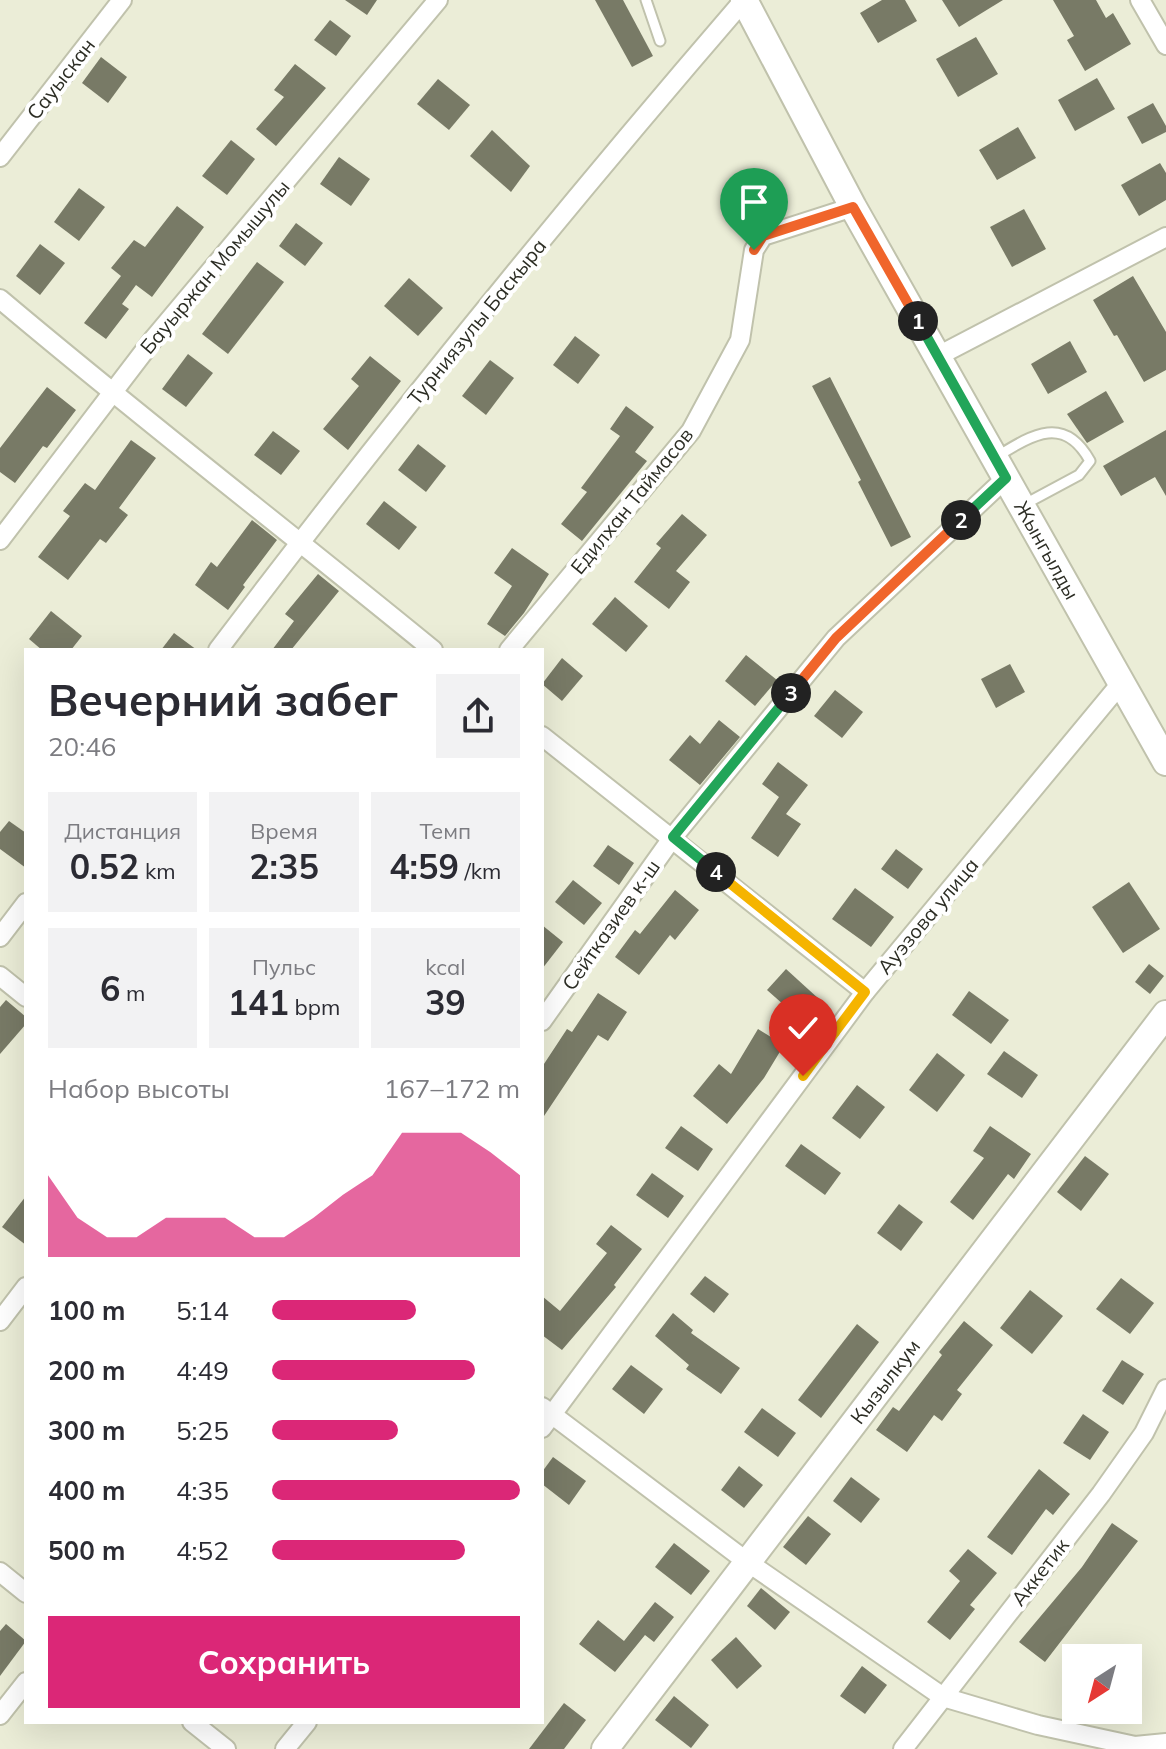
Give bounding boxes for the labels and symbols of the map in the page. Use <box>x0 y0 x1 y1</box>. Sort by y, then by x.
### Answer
street label: Сауыскан <box>21 33 100 124</box>
pin <box>720 168 788 250</box>
street label: Бауыржан Момышулы <box>135 175 295 359</box>
street label: Турниязулы Баскыра <box>402 234 551 410</box>
pin: 1 <box>898 301 938 341</box>
street label: Едилхан Таймасов <box>565 423 698 579</box>
street label: Жынгылды <box>1009 496 1085 604</box>
pin: 2 <box>941 500 981 540</box>
pin: 3 <box>771 673 811 713</box>
pin: 4 <box>696 852 736 892</box>
street label: Ауэзова улица <box>872 852 984 979</box>
street label: Сейтказиев к-ш <box>556 855 665 995</box>
pin <box>769 994 837 1076</box>
street label: Кызылкум <box>845 1334 925 1429</box>
street label: Аккетик <box>1005 1533 1074 1611</box>
north arrow <box>1062 1644 1142 1724</box>

